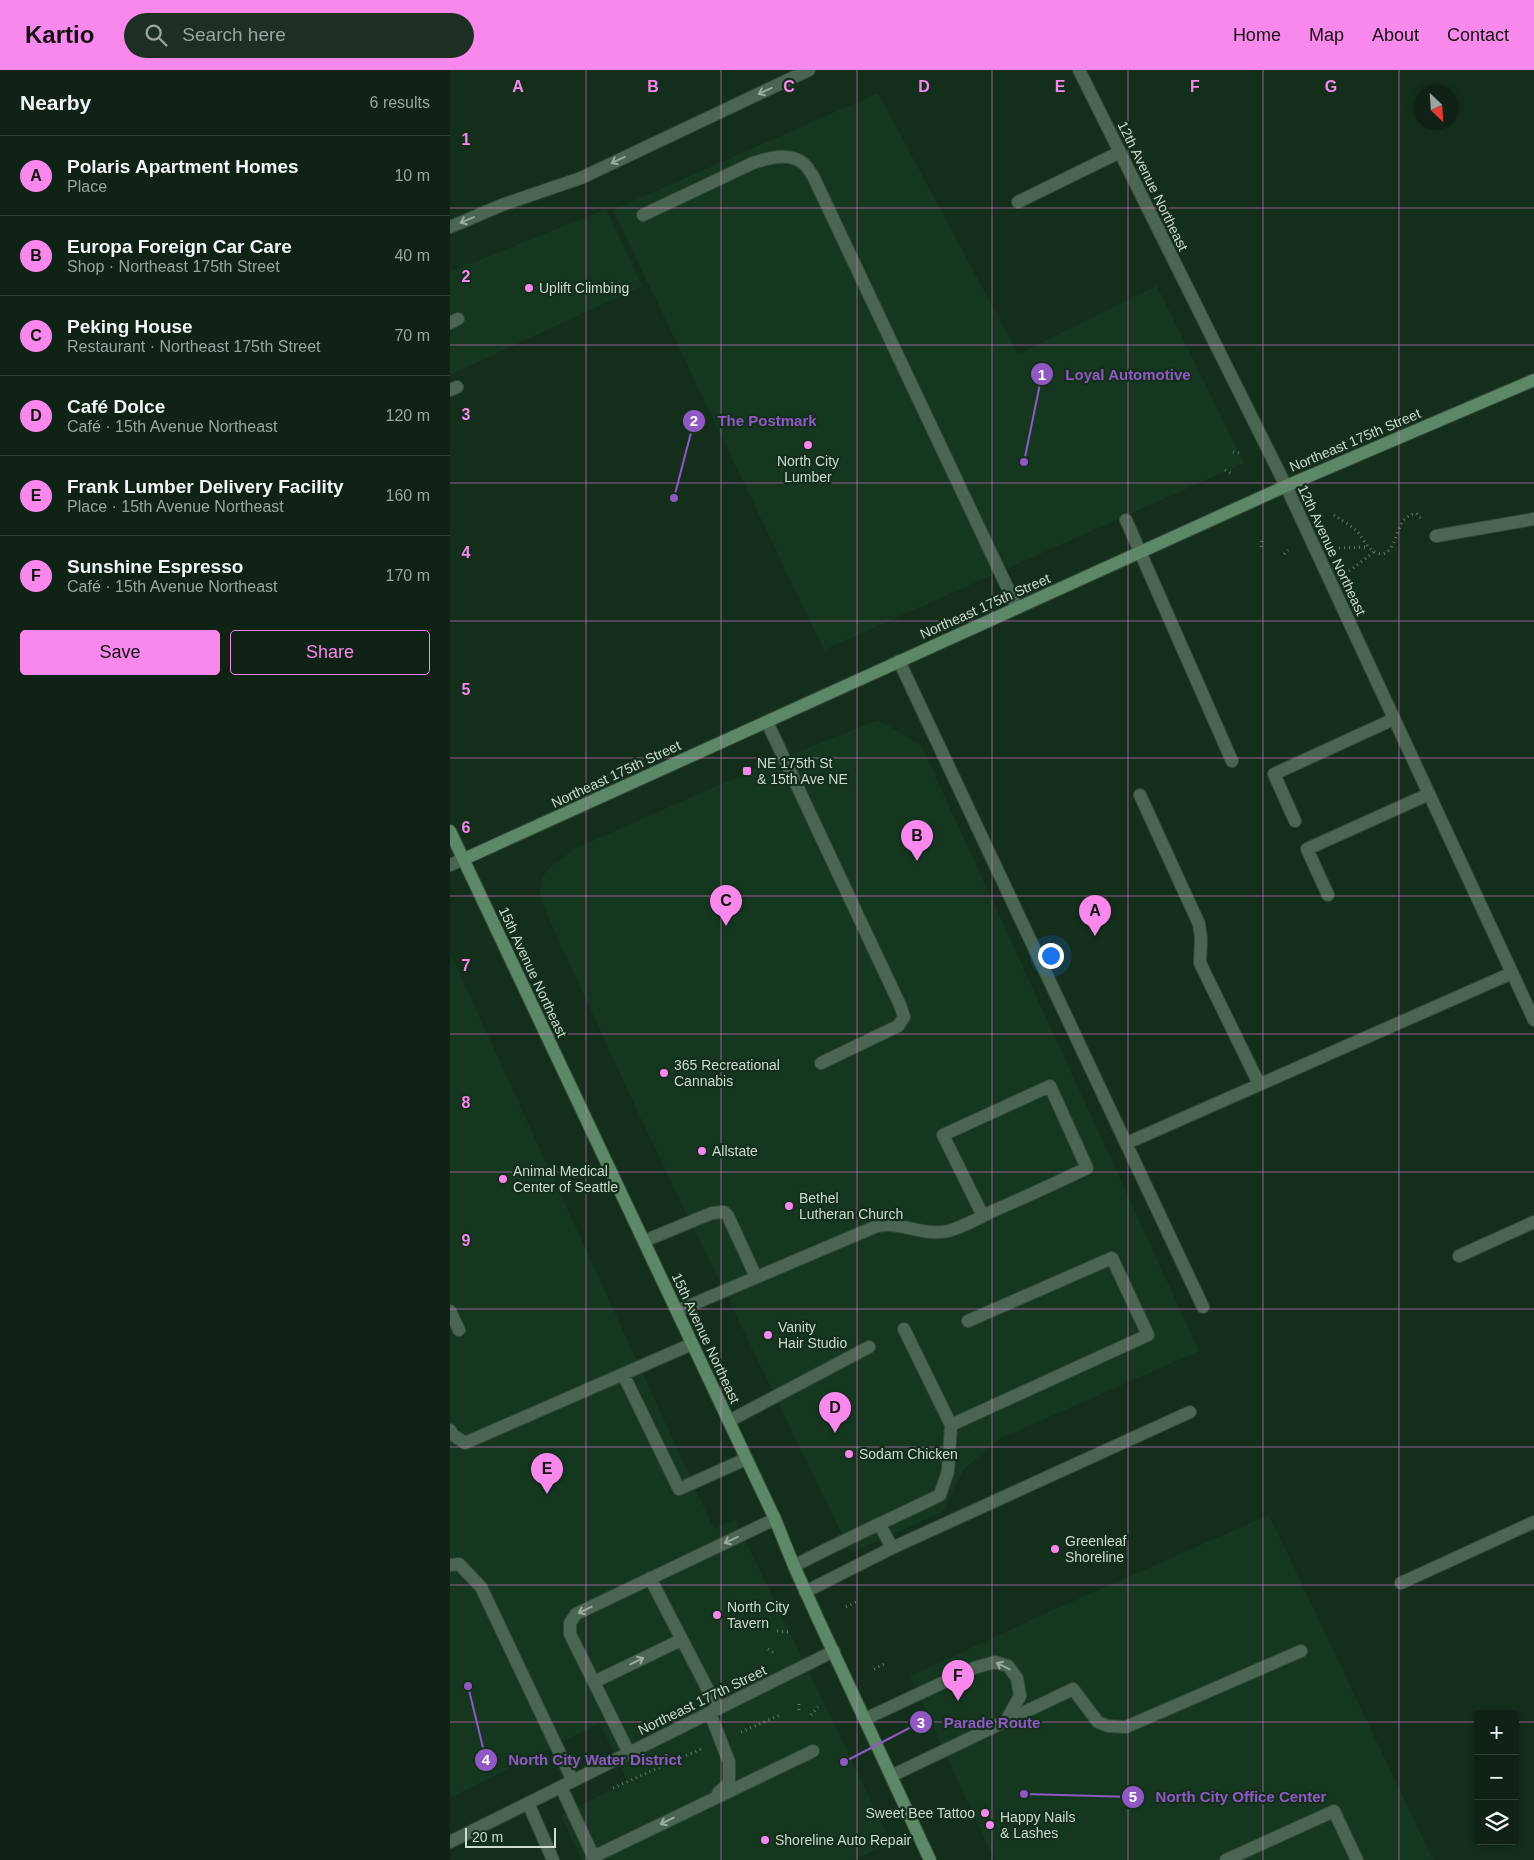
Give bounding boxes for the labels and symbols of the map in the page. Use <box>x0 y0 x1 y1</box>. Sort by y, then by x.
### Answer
text: A <box>512 78 524 95</box>
text: B <box>647 78 659 95</box>
text: C <box>783 78 795 95</box>
text: D <box>918 78 930 95</box>
text: E <box>1055 78 1066 95</box>
text: F <box>1190 78 1200 95</box>
text: G <box>1325 78 1337 95</box>
north arrow <box>1414 85 1459 130</box>
one-way arrow <box>758 87 773 96</box>
street label: 12th Avenue Northeast <box>1115 119 1191 253</box>
text: 1 <box>462 131 471 148</box>
one-way arrow <box>611 156 626 166</box>
one-way arrow <box>460 216 475 225</box>
text: 2 <box>462 268 471 285</box>
place label: Uplift Climbing <box>539 280 629 296</box>
marker: Uplift Climbing <box>523 282 535 294</box>
callout: Loyal Automotive <box>1030 359 1201 389</box>
text: 1 <box>1038 366 1046 383</box>
text: Loyal Automotive <box>1065 366 1191 383</box>
street label: Northeast 175th Street <box>1287 405 1423 475</box>
text: 3 <box>462 406 471 423</box>
callout: The Postmark <box>682 406 826 436</box>
text: 2 <box>690 412 698 429</box>
text: The Postmark <box>717 412 817 429</box>
marker: North City Lumber <box>802 439 814 451</box>
place label: North City Lumber <box>777 453 839 485</box>
street label: 12th Avenue Northeast <box>1295 482 1369 618</box>
text: 4 <box>462 544 471 561</box>
street label: Northeast 175th Street <box>917 570 1053 642</box>
text: 5 <box>462 681 471 698</box>
street label: Northeast 175th Street <box>549 737 683 811</box>
place label: NE 175th St & 15th Ave NE <box>757 755 848 787</box>
marker: NE 175th St & 15th Ave NE <box>741 765 753 777</box>
text: 6 <box>462 819 471 836</box>
pin: B <box>901 820 933 861</box>
pin: C <box>710 885 742 926</box>
pin: A <box>1079 895 1111 936</box>
street label: 15th Avenue Northeast <box>496 904 570 1040</box>
your location <box>1038 943 1064 969</box>
text: 7 <box>462 957 471 974</box>
place label: 365 Recreational Cannabis <box>674 1057 780 1089</box>
marker: 365 Recreational Cannabis <box>658 1067 670 1079</box>
text: 8 <box>462 1094 471 1111</box>
place label: Allstate <box>712 1143 758 1159</box>
marker: Allstate <box>696 1145 708 1157</box>
place label: Animal Medical Center of Seattle <box>513 1163 618 1195</box>
marker: Animal Medical Center of Seattle <box>497 1173 509 1185</box>
place label: Bethel Lutheran Church <box>799 1190 903 1222</box>
marker: Bethel Lutheran Church <box>783 1200 795 1212</box>
text: 9 <box>462 1232 471 1249</box>
street label: 15th Avenue Northeast <box>669 1270 743 1406</box>
place label: Vanity Hair Studio <box>778 1319 847 1351</box>
marker: Vanity Hair Studio <box>762 1329 774 1341</box>
pin: D <box>819 1392 851 1433</box>
place label: Sodam Chicken <box>859 1446 958 1462</box>
marker: Sodam Chicken <box>843 1448 855 1460</box>
pin: E <box>531 1453 563 1494</box>
place label: Greenleaf Shoreline <box>1065 1533 1127 1565</box>
one-way arrow <box>724 1535 739 1545</box>
marker: Greenleaf Shoreline <box>1049 1543 1061 1555</box>
place label: North City Tavern <box>727 1599 789 1631</box>
one-way arrow <box>577 1605 592 1615</box>
marker: North City Tavern <box>711 1609 723 1621</box>
one-way arrow <box>630 1656 645 1666</box>
pin: F <box>942 1660 974 1701</box>
one-way arrow <box>996 1661 1011 1671</box>
street label: Northeast 177th Street <box>635 1662 769 1738</box>
callout: Parade Route <box>909 1707 1051 1737</box>
text: 3 <box>917 1714 925 1731</box>
text: Parade Route <box>944 1714 1040 1731</box>
callout: North City Water District <box>473 1745 692 1775</box>
text: 4 <box>482 1751 491 1768</box>
text: North City Water District <box>508 1751 682 1768</box>
callout: North City Office Center <box>1121 1782 1337 1812</box>
text: 5 <box>1129 1788 1137 1805</box>
text: North City Office Center <box>1156 1788 1327 1805</box>
place label: Sweet Bee Tattoo <box>866 1805 975 1821</box>
marker: Sweet Bee Tattoo <box>979 1807 991 1819</box>
place label: Happy Nails & Lashes <box>1000 1809 1075 1841</box>
one-way arrow <box>660 1817 675 1826</box>
marker: Happy Nails & Lashes <box>984 1819 996 1831</box>
scale bar <box>465 1825 556 1848</box>
place label: Shoreline Auto Repair <box>775 1832 912 1848</box>
marker: Shoreline Auto Repair <box>759 1834 771 1846</box>

